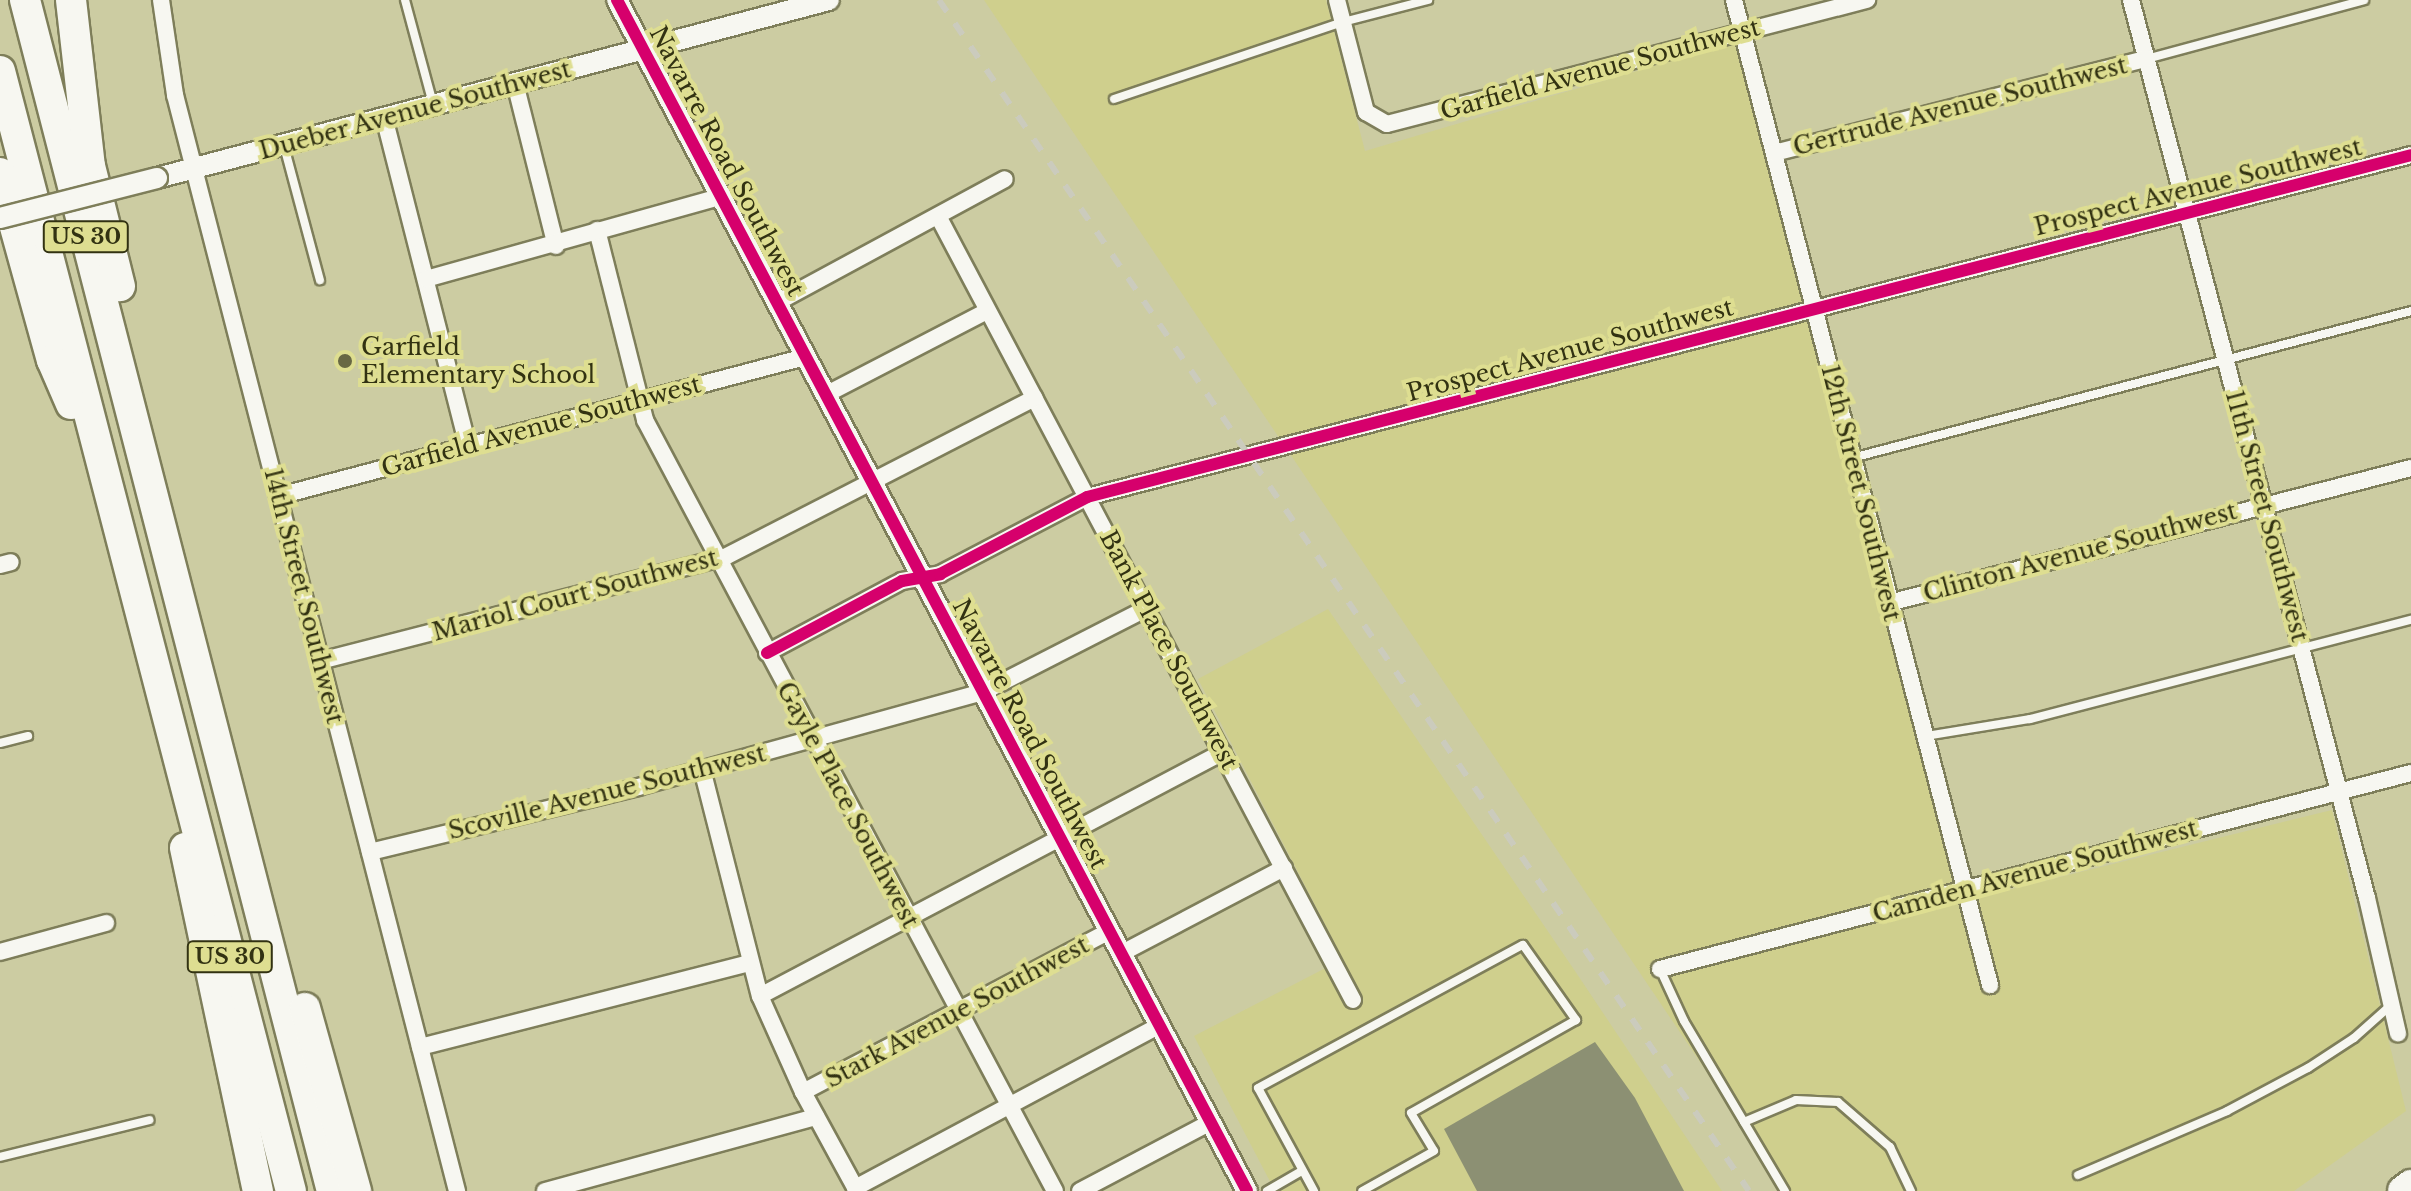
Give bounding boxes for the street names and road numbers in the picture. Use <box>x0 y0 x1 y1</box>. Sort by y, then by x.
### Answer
street label: Garfield Avenue Southwest <box>1437 12 1763 126</box>
street label: Navarre Road Southwest <box>644 21 810 301</box>
street label: Gertrude Avenue Southwest <box>1790 50 2130 162</box>
street label: Dueber Avenue Southwest <box>255 54 575 166</box>
street label: Prospect Avenue Southwest <box>2031 132 2365 242</box>
road number: US 30 <box>42 219 130 255</box>
street label: Prospect Avenue Southwest <box>1403 292 1737 408</box>
street label: 12th Street Southwest <box>1815 362 1907 624</box>
street label: Garfield Avenue Southwest <box>378 369 704 483</box>
street label: 11th Street Southwest <box>2220 387 2314 645</box>
street label: 14th Street Southwest <box>258 465 350 727</box>
street label: Clinton Avenue Southwest <box>1920 496 2240 608</box>
street label: Bank Place Southwest <box>1094 525 1244 775</box>
street label: Mariol Court Southwest <box>429 543 721 647</box>
street label: Navarre Road Southwest <box>947 594 1113 874</box>
street label: Gayle Place Southwest <box>771 677 925 933</box>
street label: Scoville Avenue Southwest <box>445 738 769 846</box>
street label: Camden Avenue Southwest <box>1869 814 2201 928</box>
street label: Stark Avenue Southwest <box>820 930 1094 1094</box>
road number: US 30 <box>186 939 274 975</box>

